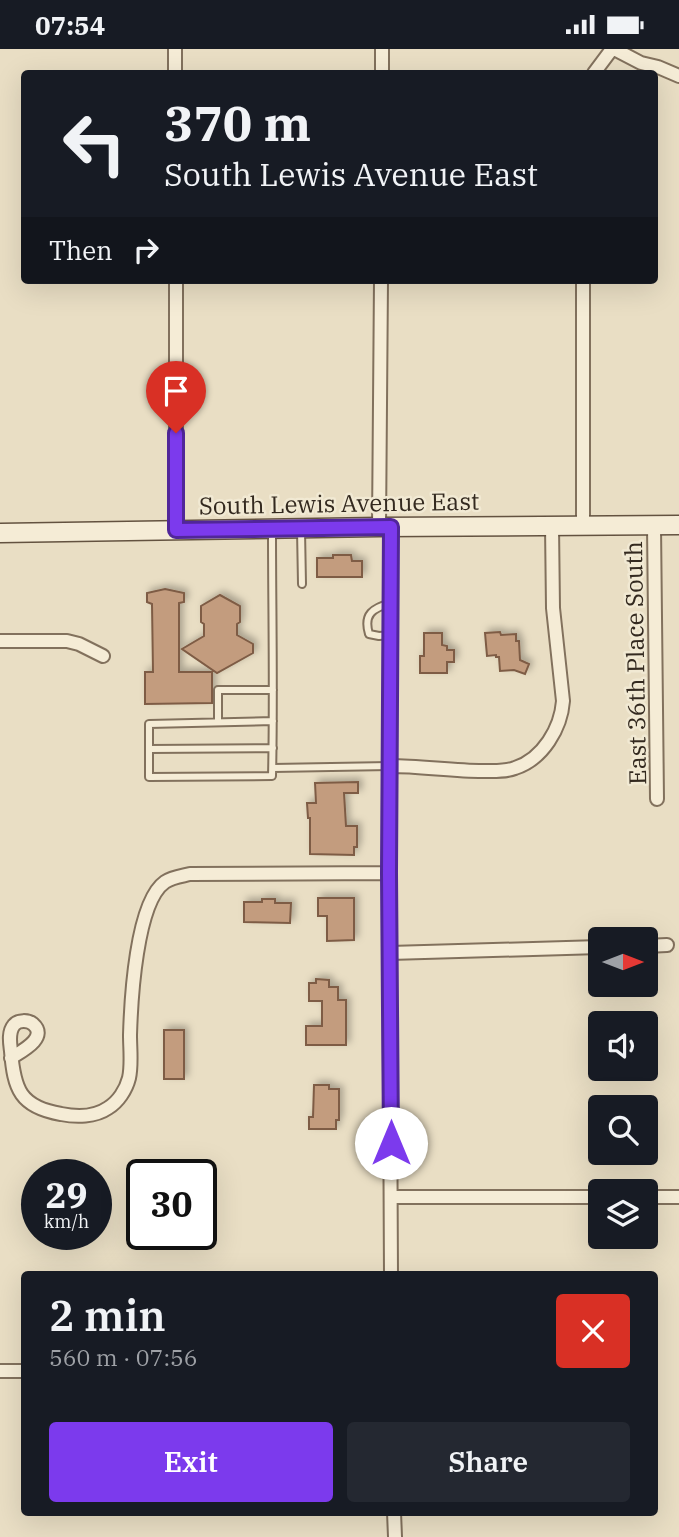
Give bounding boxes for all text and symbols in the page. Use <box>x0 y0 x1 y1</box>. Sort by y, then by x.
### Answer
text: 07:54 <box>35 8 105 42</box>
text: 370 m <box>164 91 311 154</box>
icon: left <box>49 98 140 189</box>
text: South Lewis Avenue East <box>164 153 538 195</box>
icon: right <box>127 231 165 269</box>
text: Then <box>49 233 113 267</box>
pin <box>146 361 206 433</box>
icon: arrive <box>157 372 195 410</box>
street label: South Lewis Avenue East <box>198 485 480 521</box>
street label: East 36th Place South <box>617 541 653 785</box>
north arrow <box>588 927 658 997</box>
map controls <box>588 927 658 1249</box>
button: sound <box>588 1011 658 1081</box>
button: search <box>588 1095 658 1165</box>
position arrow <box>354 1106 428 1180</box>
speed limit sign: 30 <box>126 1159 217 1250</box>
text: 29 <box>45 1172 88 1218</box>
button: layers <box>588 1179 658 1249</box>
text: km/h <box>44 1210 89 1233</box>
text: 2 min <box>49 1288 166 1343</box>
button: close <box>556 1294 630 1368</box>
text: 560 m · 07:56 <box>49 1342 198 1372</box>
button: Exit <box>49 1422 333 1502</box>
button: Share <box>347 1422 630 1502</box>

